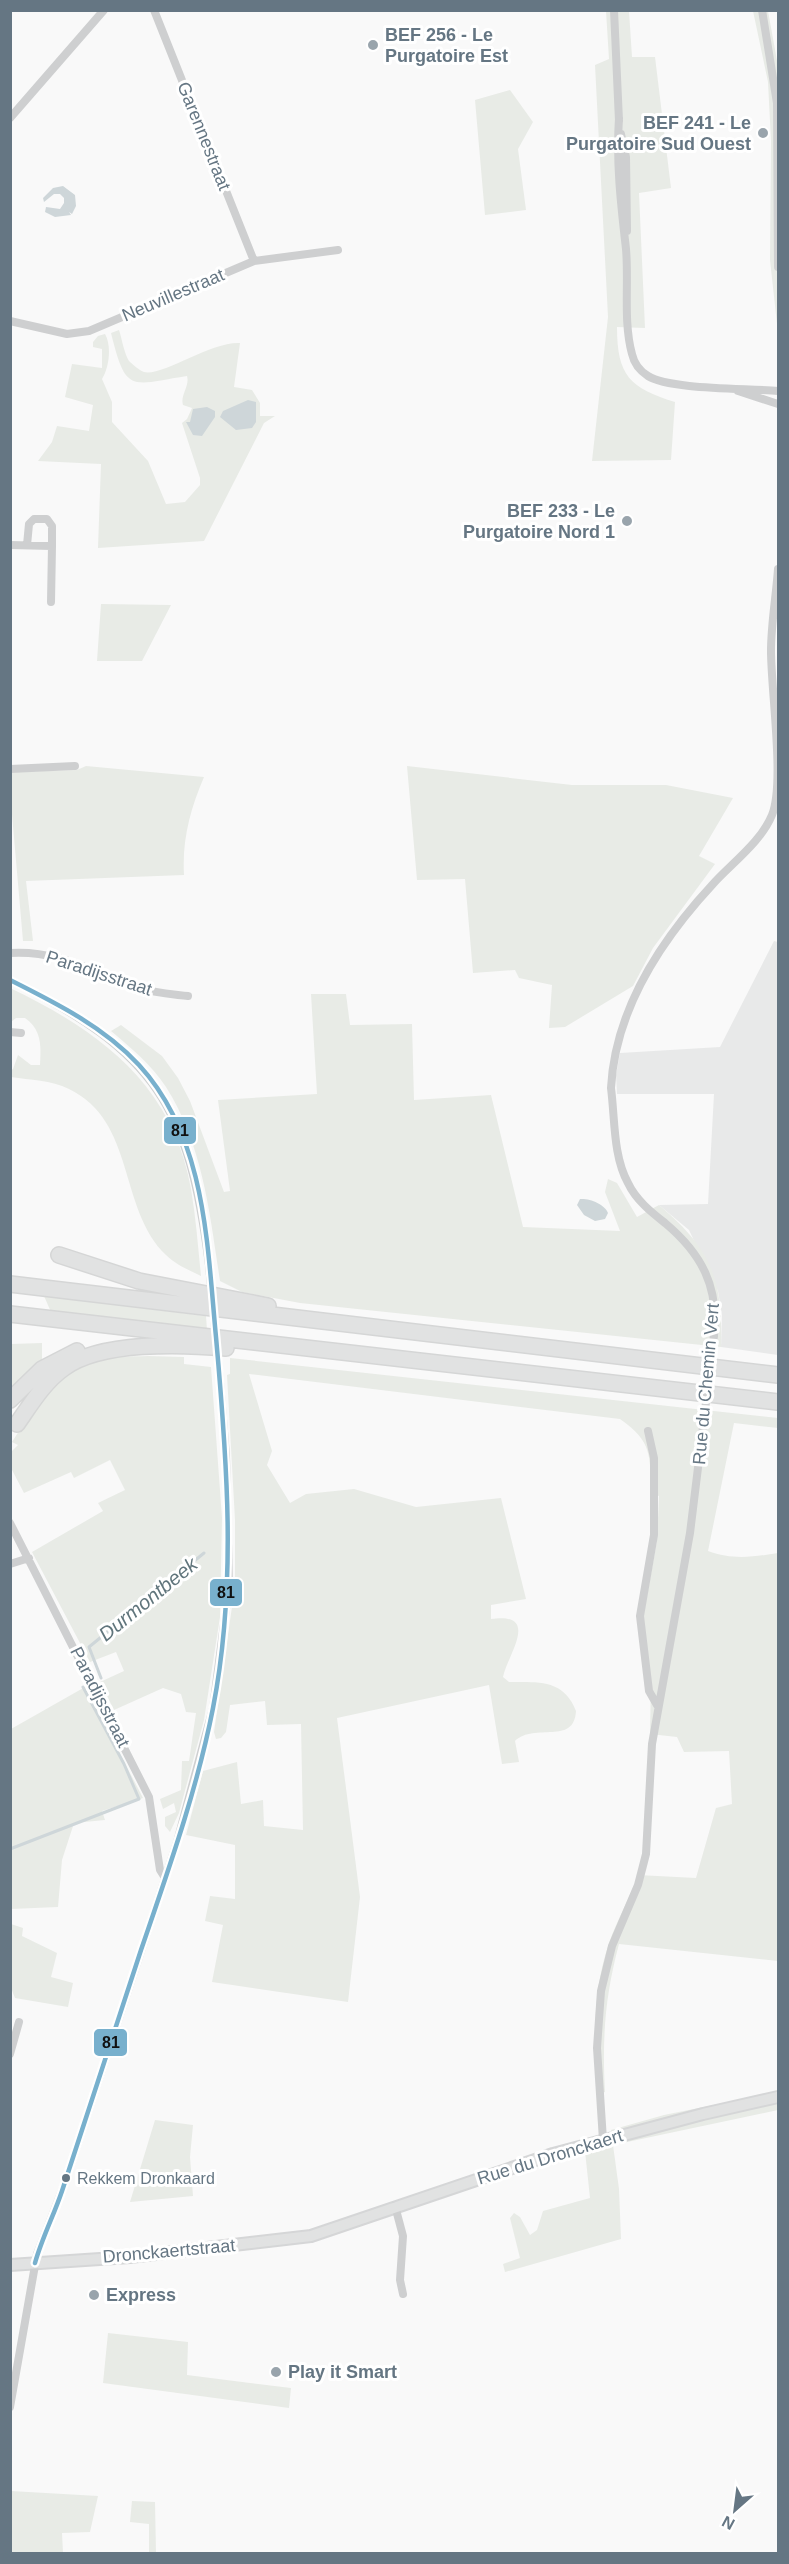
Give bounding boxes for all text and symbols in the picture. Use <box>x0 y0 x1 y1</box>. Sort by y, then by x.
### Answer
place label: BEF 256 - Le Purgatoire Est <box>385 25 508 66</box>
marker: BEF 256 - Le Purgatoire Est <box>366 38 380 52</box>
street label: Garennestraat <box>173 79 235 193</box>
place label: BEF 241 - Le Purgatoire Sud Ouest <box>566 113 751 154</box>
marker: BEF 241 - Le Purgatoire Sud Ouest <box>756 126 770 140</box>
street label: Neuvillestraat <box>119 264 227 326</box>
place label: BEF 233 - Le Purgatoire Nord 1 <box>463 501 615 542</box>
marker: BEF 233 - Le Purgatoire Nord 1 <box>620 514 634 528</box>
street label: Paradijsstraat <box>44 946 154 1000</box>
line badge: 81 <box>163 1116 197 1145</box>
text: 81 <box>171 1122 189 1139</box>
street label: Rue du Chemin Vert <box>689 1302 723 1466</box>
water label: Durmontbeek <box>94 1552 202 1645</box>
line badge: 81 <box>209 1578 243 1607</box>
text: 81 <box>217 1584 235 1601</box>
street label: Paradijsstraat <box>66 1643 134 1751</box>
line badge: 81 <box>93 2028 128 2057</box>
text: 81 <box>102 2034 120 2051</box>
street label: Rue du Dronckaert <box>475 2125 625 2189</box>
place label: Rekkem Dronkaard <box>77 2170 215 2187</box>
marker: Rekkem Dronkaard <box>60 2172 72 2184</box>
street label: Dronckaertstraat <box>102 2235 236 2267</box>
place label: Express <box>106 2285 176 2305</box>
marker: Express <box>87 2288 101 2302</box>
place label: Play it Smart <box>288 2362 397 2382</box>
marker: Play it Smart <box>269 2365 283 2379</box>
north arrow <box>705 2480 765 2540</box>
text: N <box>719 2513 737 2533</box>

